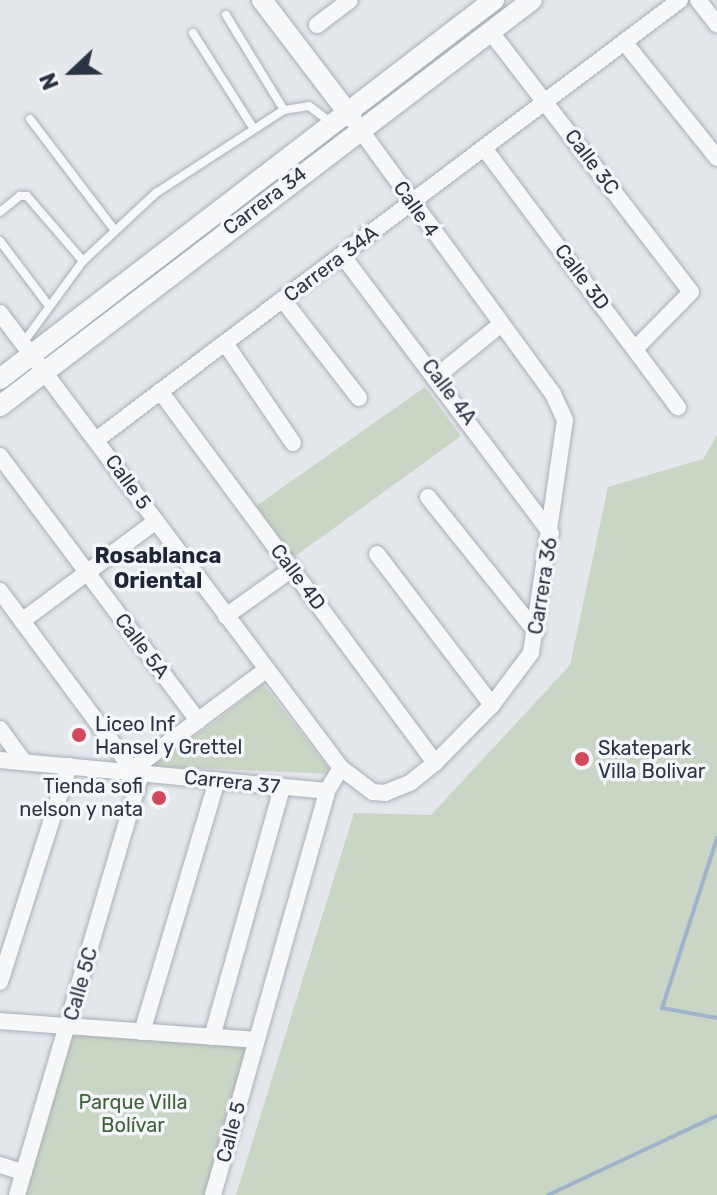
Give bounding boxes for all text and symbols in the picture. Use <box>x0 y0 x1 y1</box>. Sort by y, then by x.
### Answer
north arrow <box>32 32 112 112</box>
text: N <box>34 69 65 94</box>
street label: Calle 3C <box>560 125 624 199</box>
street label: Carrera 34 <box>218 162 312 240</box>
street label: Calle 4 <box>388 176 444 242</box>
street label: Carrera 34A <box>279 221 383 307</box>
street label: Calle 3D <box>550 239 614 315</box>
street label: Calle 4A <box>417 354 481 430</box>
street label: Calle 5 <box>100 450 156 514</box>
street label: Carrera 36 <box>523 536 563 636</box>
street label: Calle 4D <box>265 539 331 615</box>
district label: Rosablanca Oriental <box>95 542 221 594</box>
street label: Calle 5A <box>110 609 174 683</box>
place label: Liceo Inf Hansel y Grettel <box>95 712 243 759</box>
marker: Liceo Inf Hansel y Grettel <box>70 726 88 744</box>
place label: Skatepark Villa Bolivar <box>598 736 705 783</box>
marker: Skatepark Villa Bolivar <box>573 750 591 768</box>
street label: Carrera 37 <box>183 765 281 799</box>
place label: Tienda sofi nelson y nata <box>18 774 143 821</box>
marker: Tienda sofi nelson y nata <box>150 789 168 807</box>
street label: Calle 5C <box>59 944 103 1024</box>
park label: Parque Villa Bolívar <box>78 1091 188 1138</box>
street label: Calle 5 <box>211 1099 251 1165</box>

